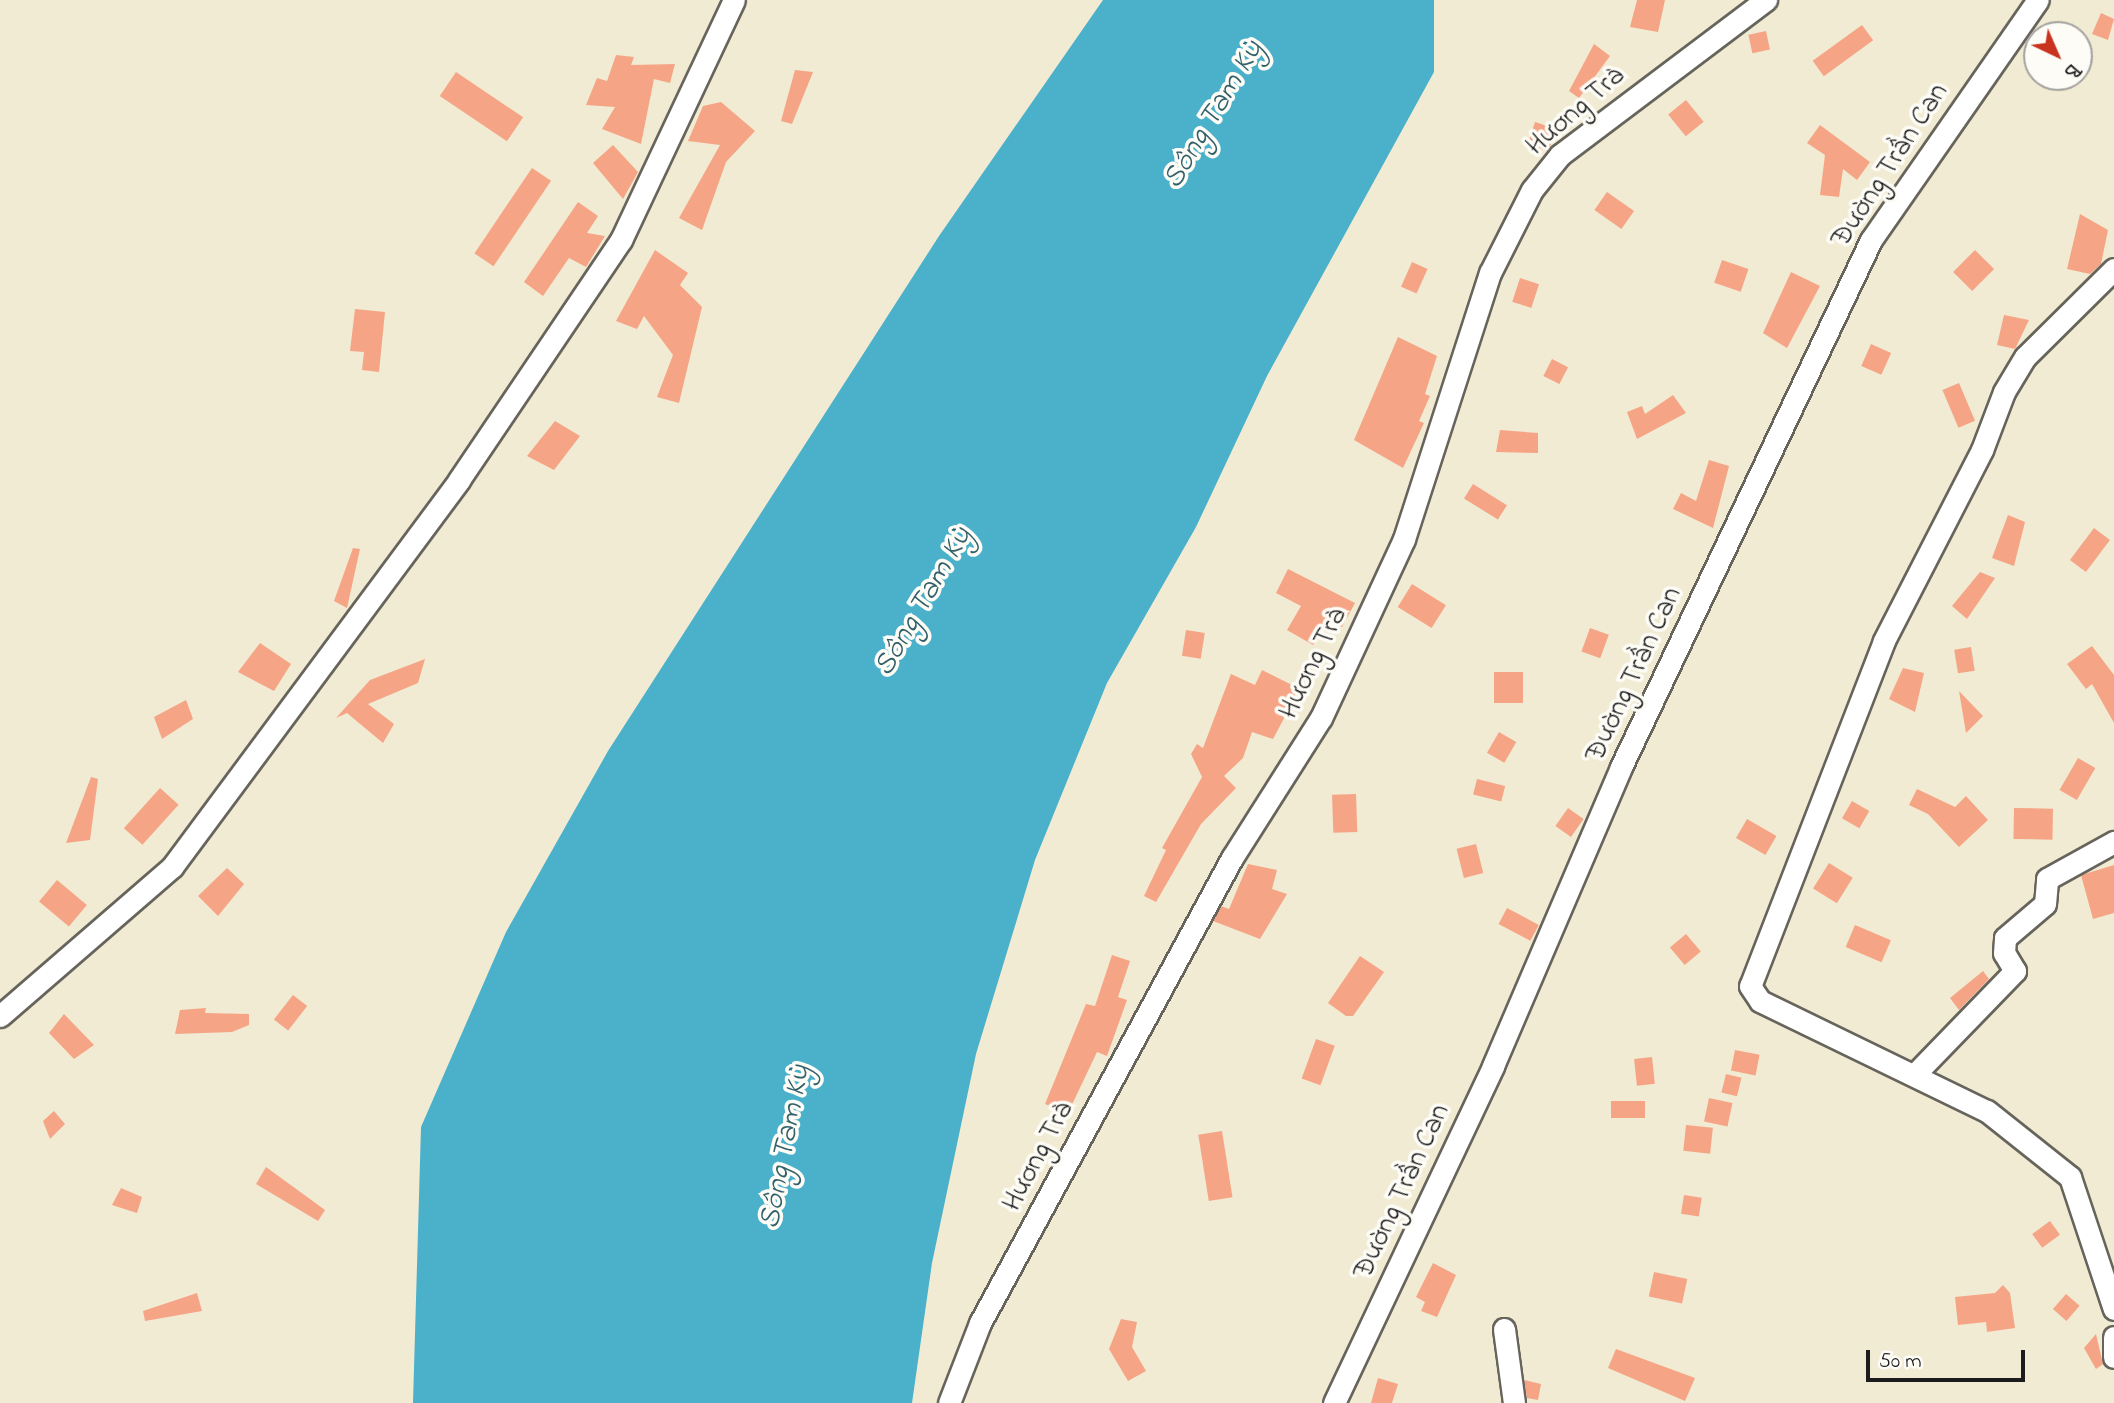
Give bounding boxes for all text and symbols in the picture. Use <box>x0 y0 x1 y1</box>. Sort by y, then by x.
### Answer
north arrow <box>2023 21 2093 91</box>
water label: Sông Tam Kỳ <box>1156 35 1272 195</box>
text: B <box>2058 56 2086 84</box>
street label: Hương Trà <box>1520 60 1632 164</box>
street label: Đường Trần Can <box>1825 77 1957 255</box>
water label: Sông Tam Kỳ <box>867 521 981 683</box>
street label: Đường Trần Can <box>1580 582 1690 768</box>
street label: Hương Trà <box>1273 603 1355 725</box>
water label: Sông Tam Kỳ <box>752 1062 820 1232</box>
street label: Hương Trà <box>996 1097 1082 1217</box>
street label: Đường Trần Can <box>1348 1099 1458 1285</box>
scale bar <box>1869 1336 2028 1380</box>
text: 50 m <box>1879 1347 1922 1377</box>

